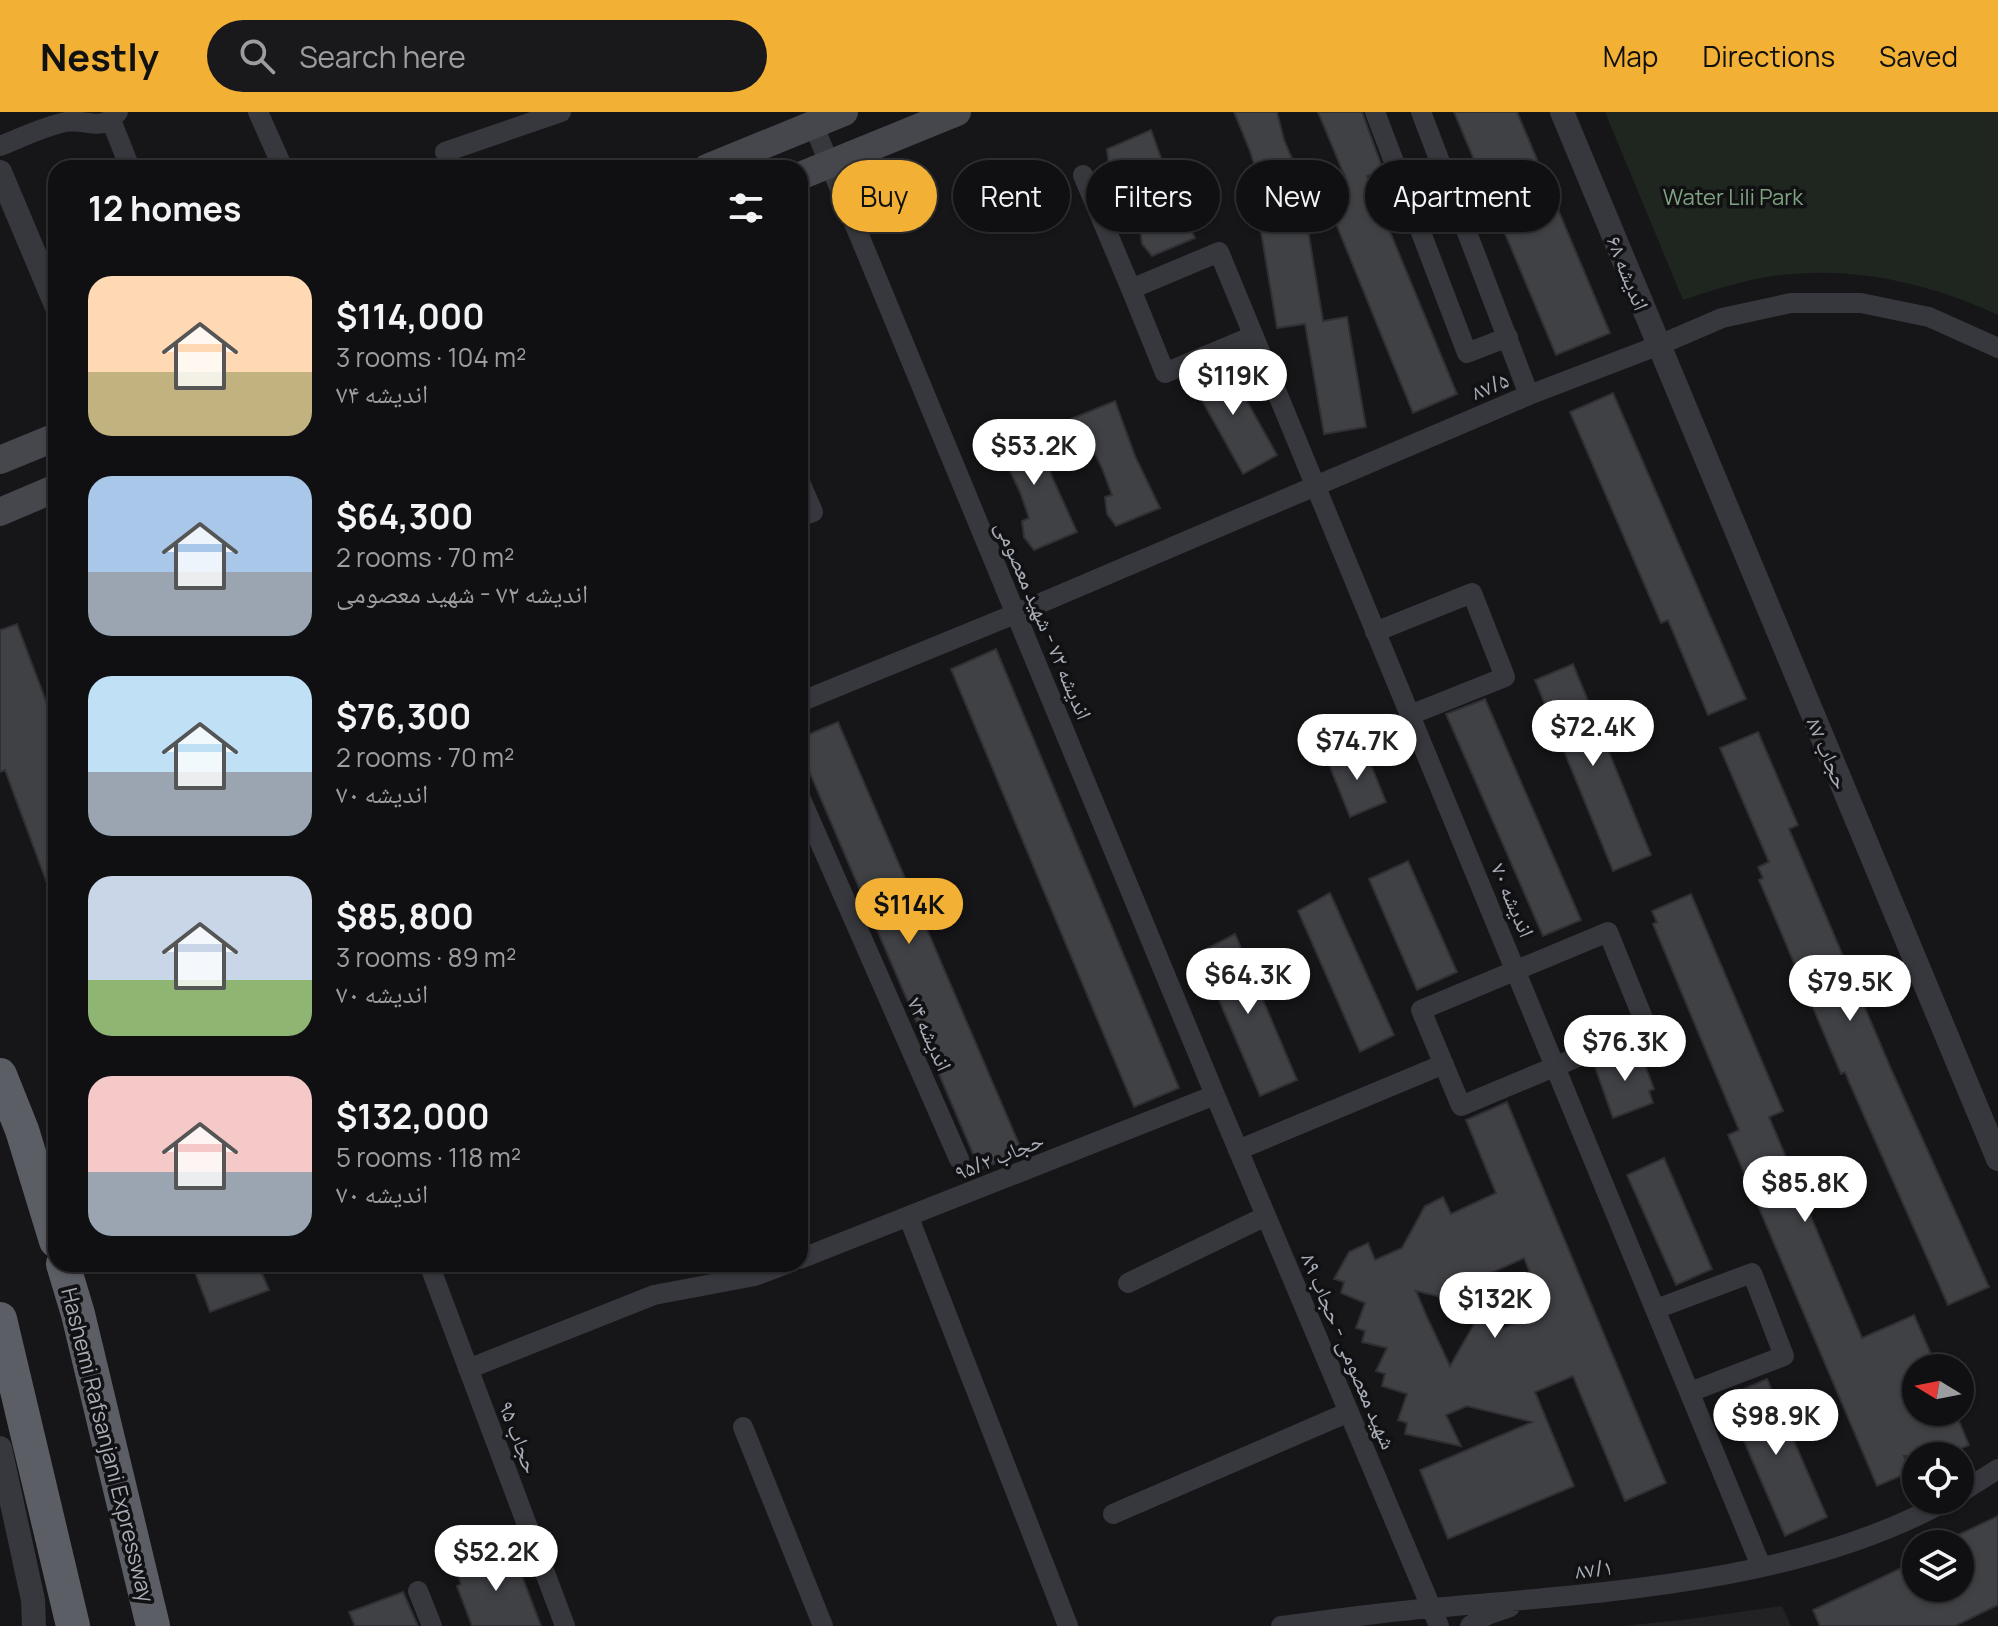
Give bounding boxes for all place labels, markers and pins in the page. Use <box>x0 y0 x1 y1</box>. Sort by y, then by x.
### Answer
pin: $119K <box>1177 349 1289 417</box>
pin: $53.2K <box>969 419 1099 487</box>
pin: $72.4K <box>1528 700 1658 768</box>
pin: $74.7K <box>1292 714 1422 782</box>
pin: $114K <box>853 878 965 946</box>
pin: $64.3K <box>1183 948 1313 1016</box>
pin: $79.5K <box>1785 955 1915 1023</box>
pin: $76.3K <box>1560 1015 1690 1083</box>
pin: $85.8K <box>1740 1156 1870 1224</box>
pin: $132K <box>1439 1272 1551 1340</box>
pin: $98.9K <box>1711 1389 1841 1457</box>
pin: $52.2K <box>431 1525 561 1593</box>

